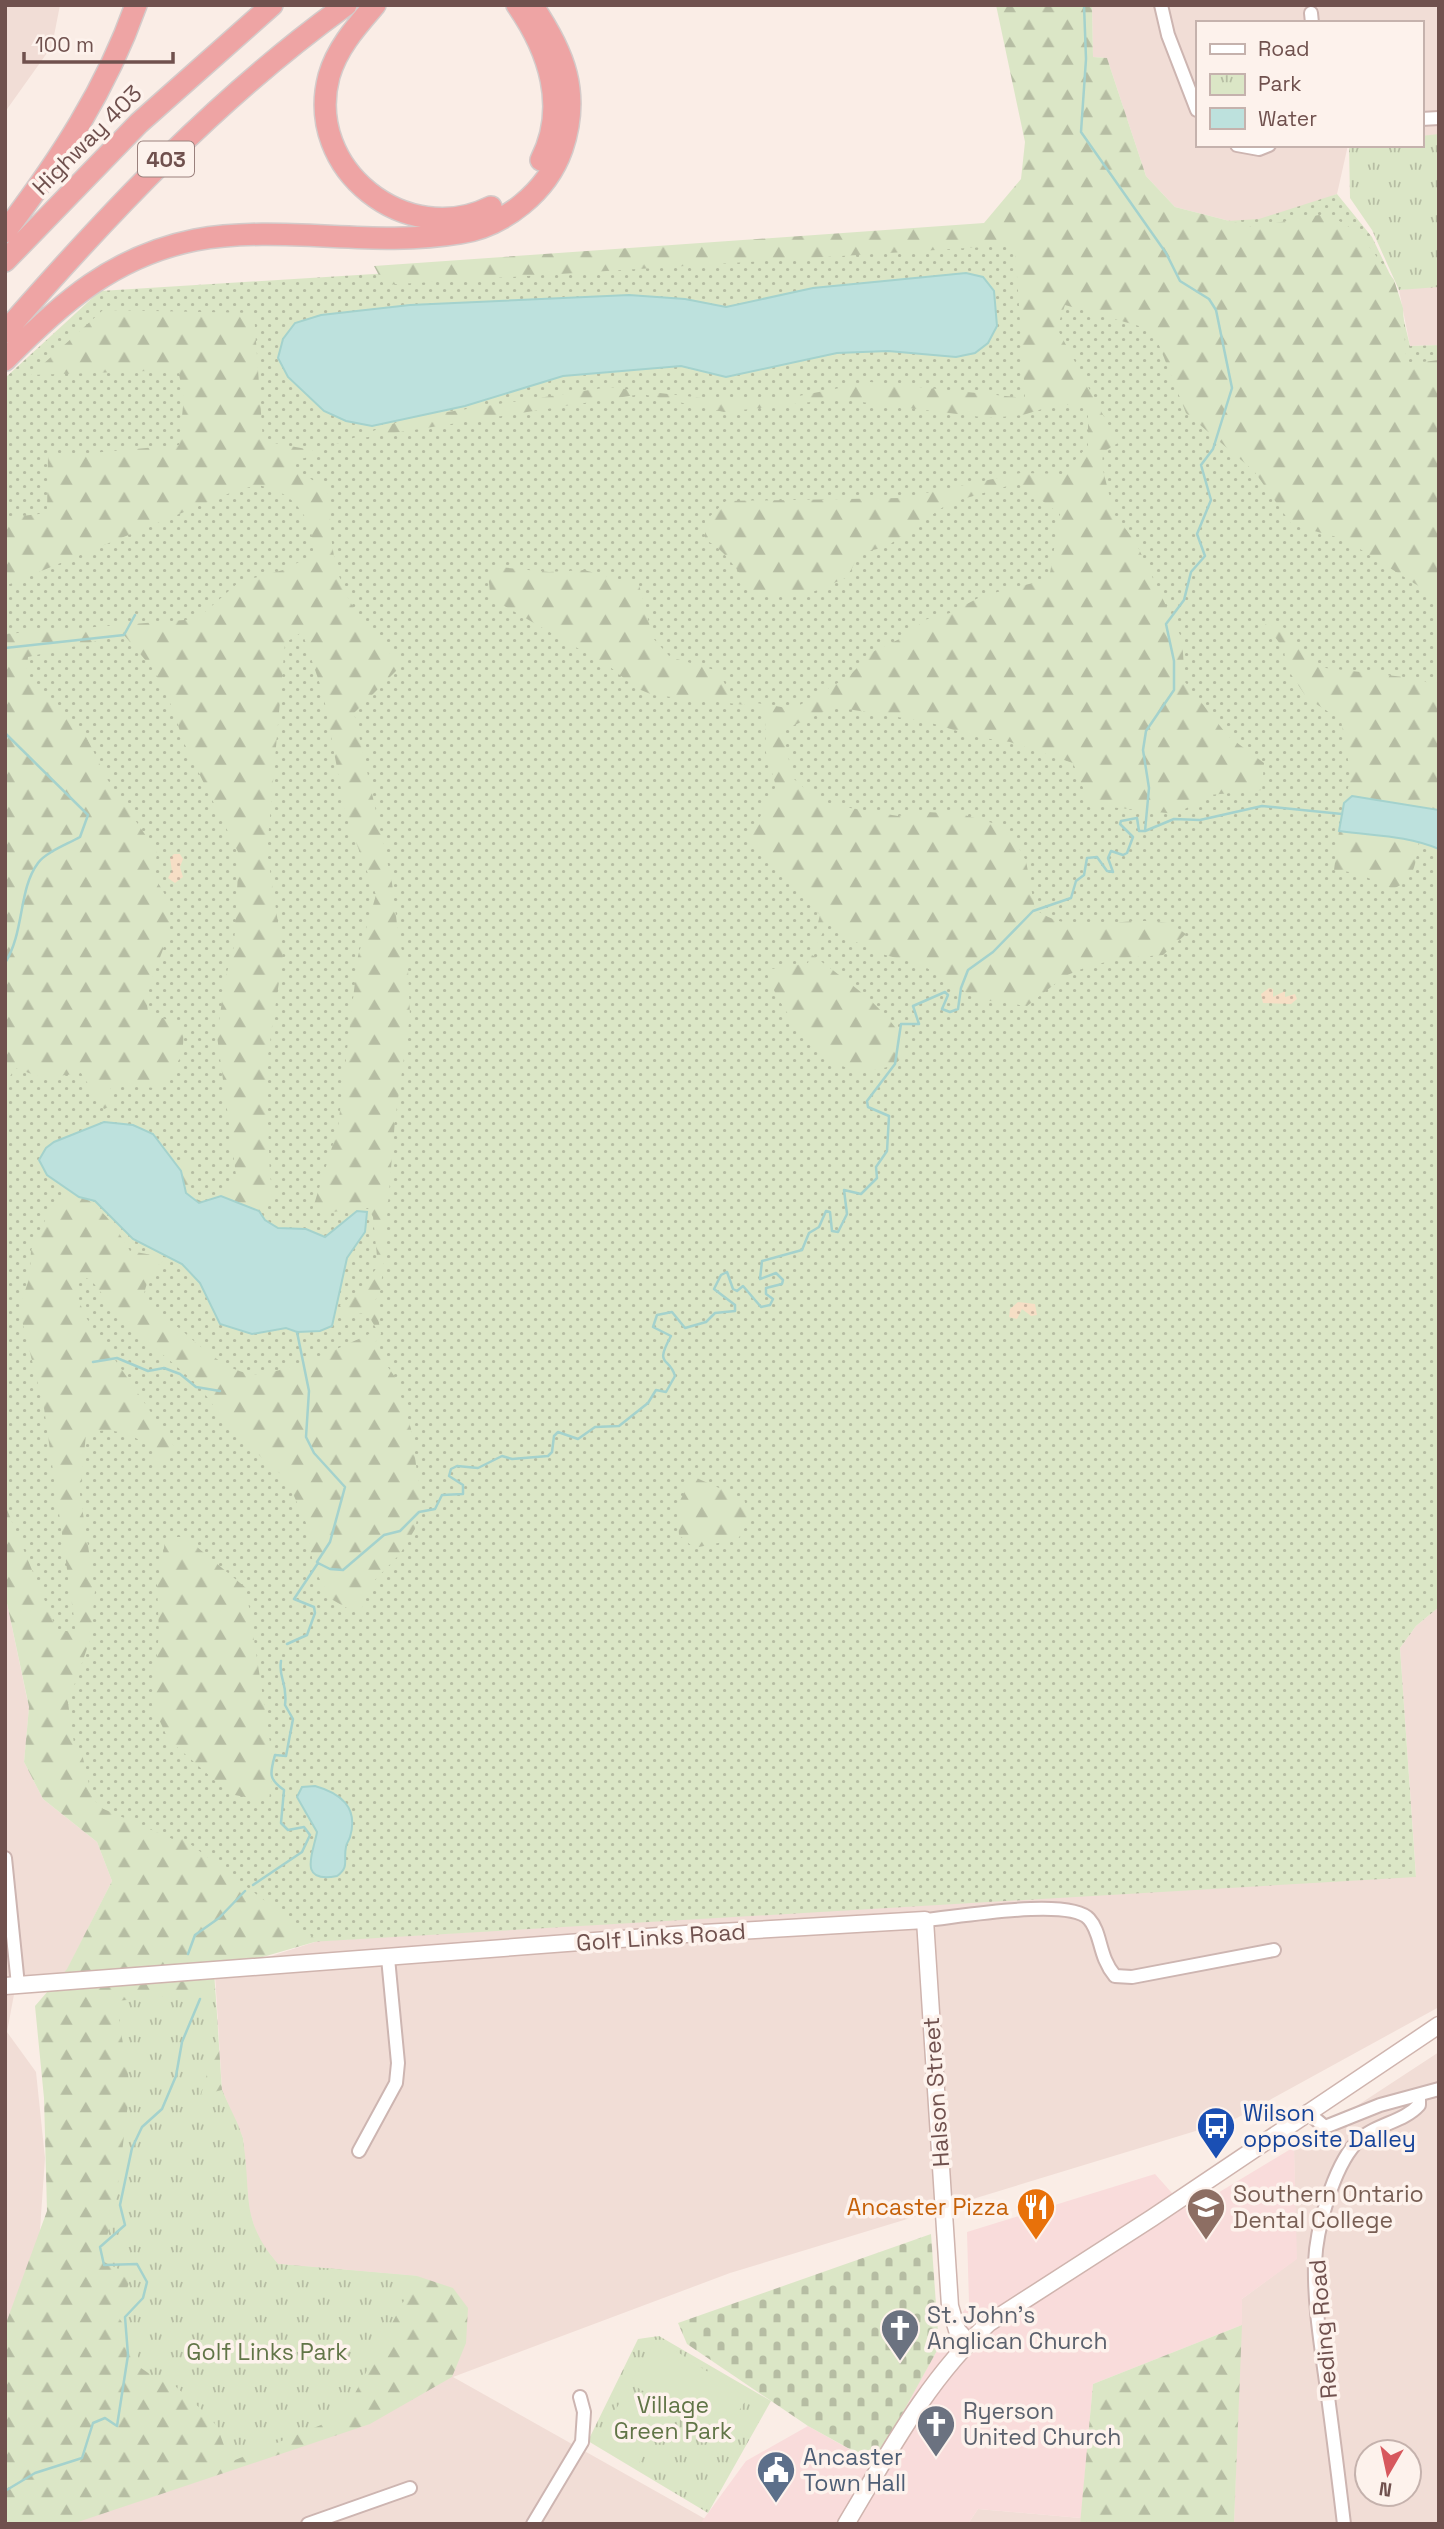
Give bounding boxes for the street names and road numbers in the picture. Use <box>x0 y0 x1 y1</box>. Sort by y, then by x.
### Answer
street label: Highway 403 <box>26 79 148 201</box>
road number: 403 <box>138 142 194 176</box>
street label: Golf Links Road <box>575 1916 747 1958</box>
street label: Halson Street <box>916 2016 956 2168</box>
street label: Reding Road <box>1302 2258 1344 2400</box>

